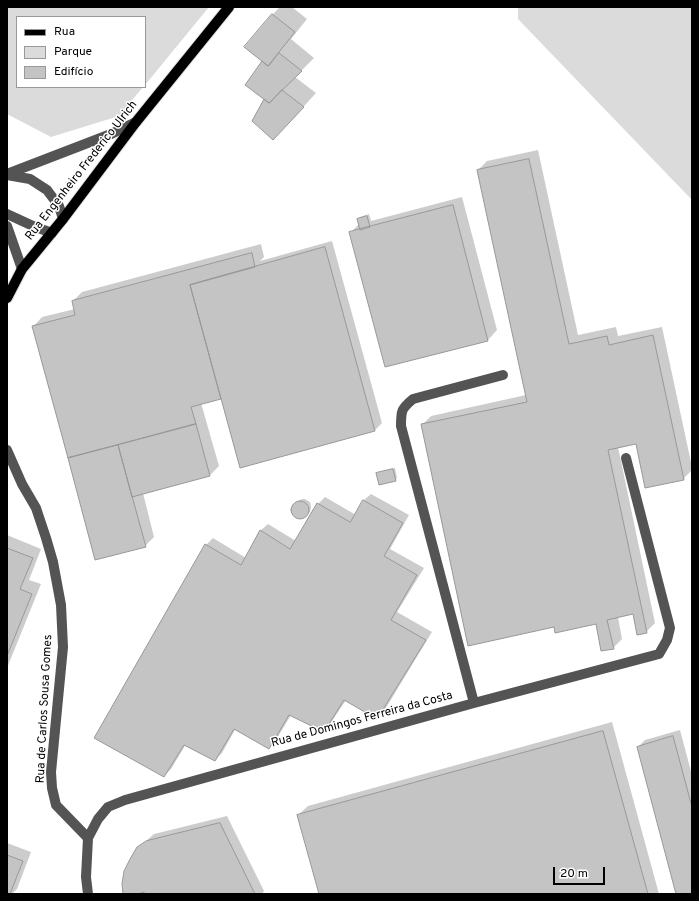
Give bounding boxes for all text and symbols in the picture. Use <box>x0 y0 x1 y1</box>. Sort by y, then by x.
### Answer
legend <box>16 16 146 88</box>
text: Rua <box>54 24 75 40</box>
text: Parque <box>54 44 92 60</box>
text: Edifício <box>54 64 93 80</box>
street label: Rua Engenheiro Frederico Ulrich <box>23 98 141 244</box>
street label: Rua de Carlos Sousa Gomes <box>34 634 56 784</box>
street label: Rua de Domingos Ferreira da Costa <box>270 689 454 751</box>
scale bar <box>555 859 607 885</box>
text: 20 m <box>560 866 588 882</box>

